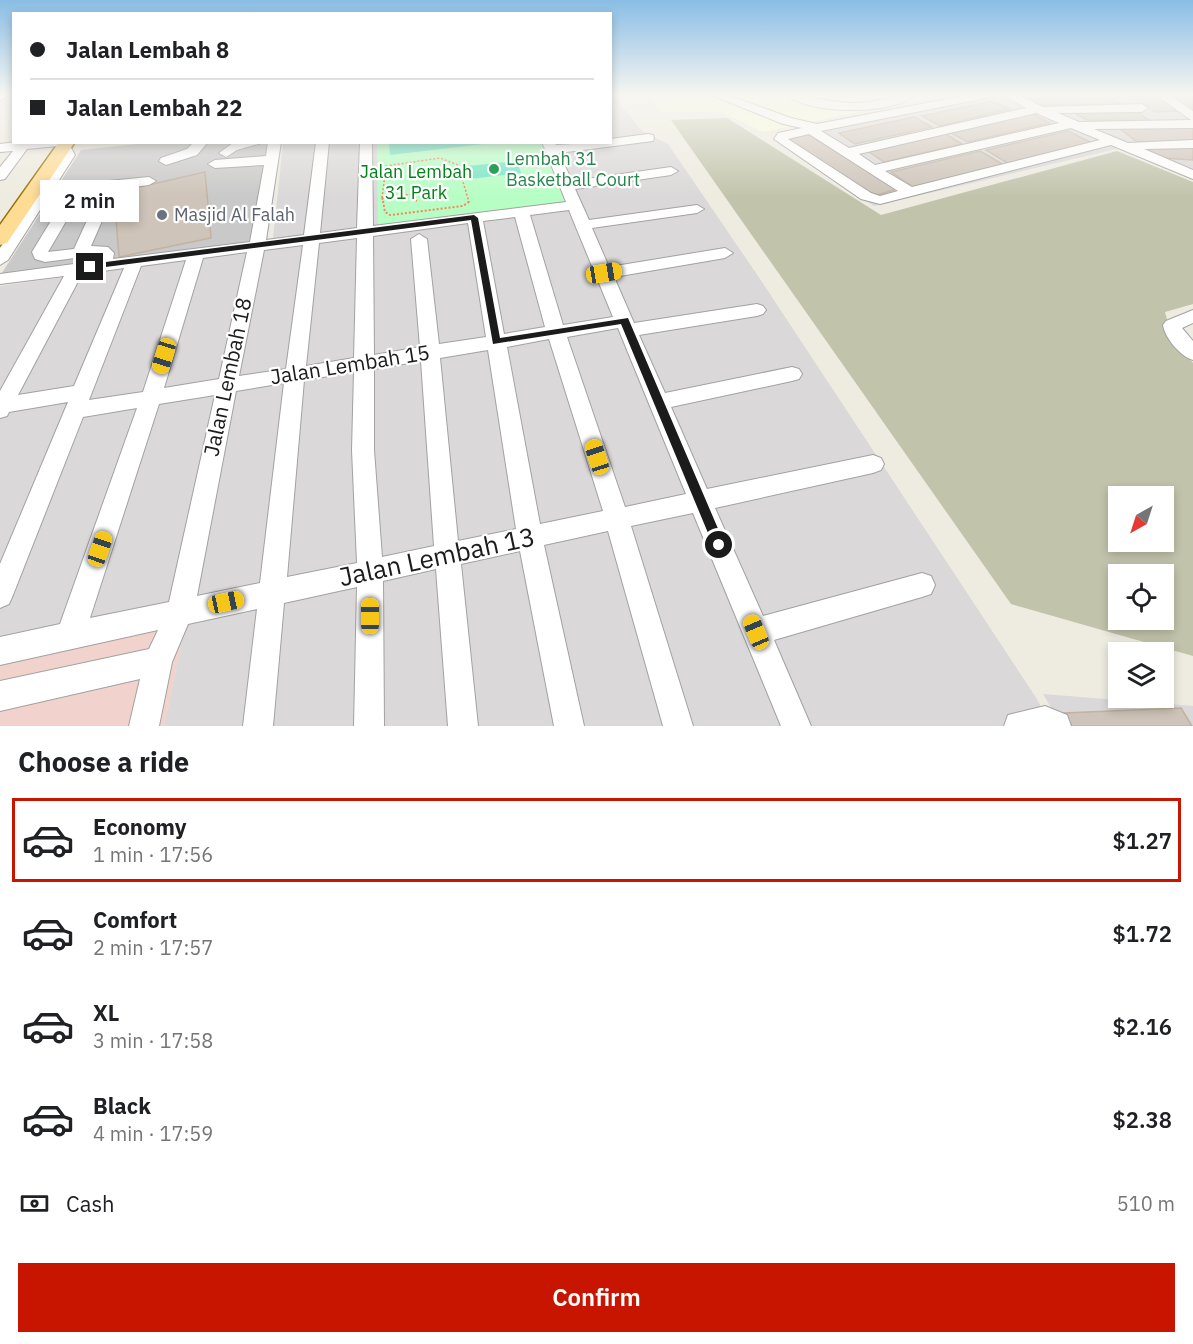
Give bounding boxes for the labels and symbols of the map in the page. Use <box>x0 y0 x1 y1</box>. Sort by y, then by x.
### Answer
place label: Lembah 31 Basketball Court <box>506 147 640 191</box>
park label: Jalan Lembah 31 Park <box>360 160 472 204</box>
marker: Lembah 31 Basketball Court <box>487 162 501 176</box>
callout: 2 min <box>40 180 140 222</box>
place label: Masjid Al Falah <box>174 203 295 226</box>
marker: Masjid Al Falah <box>155 208 169 222</box>
route end <box>76 253 103 280</box>
car <box>585 261 623 285</box>
street label: Jalan Lembah 18 <box>197 295 257 459</box>
car <box>150 336 178 376</box>
street label: Jalan Lembah 15 <box>268 338 432 390</box>
car <box>583 437 611 477</box>
north arrow <box>1108 486 1174 552</box>
street label: Jalan Lembah 13 <box>336 519 538 593</box>
car <box>86 529 114 569</box>
route start <box>705 531 732 558</box>
car <box>207 589 245 615</box>
car <box>361 598 379 634</box>
car <box>741 612 771 652</box>

